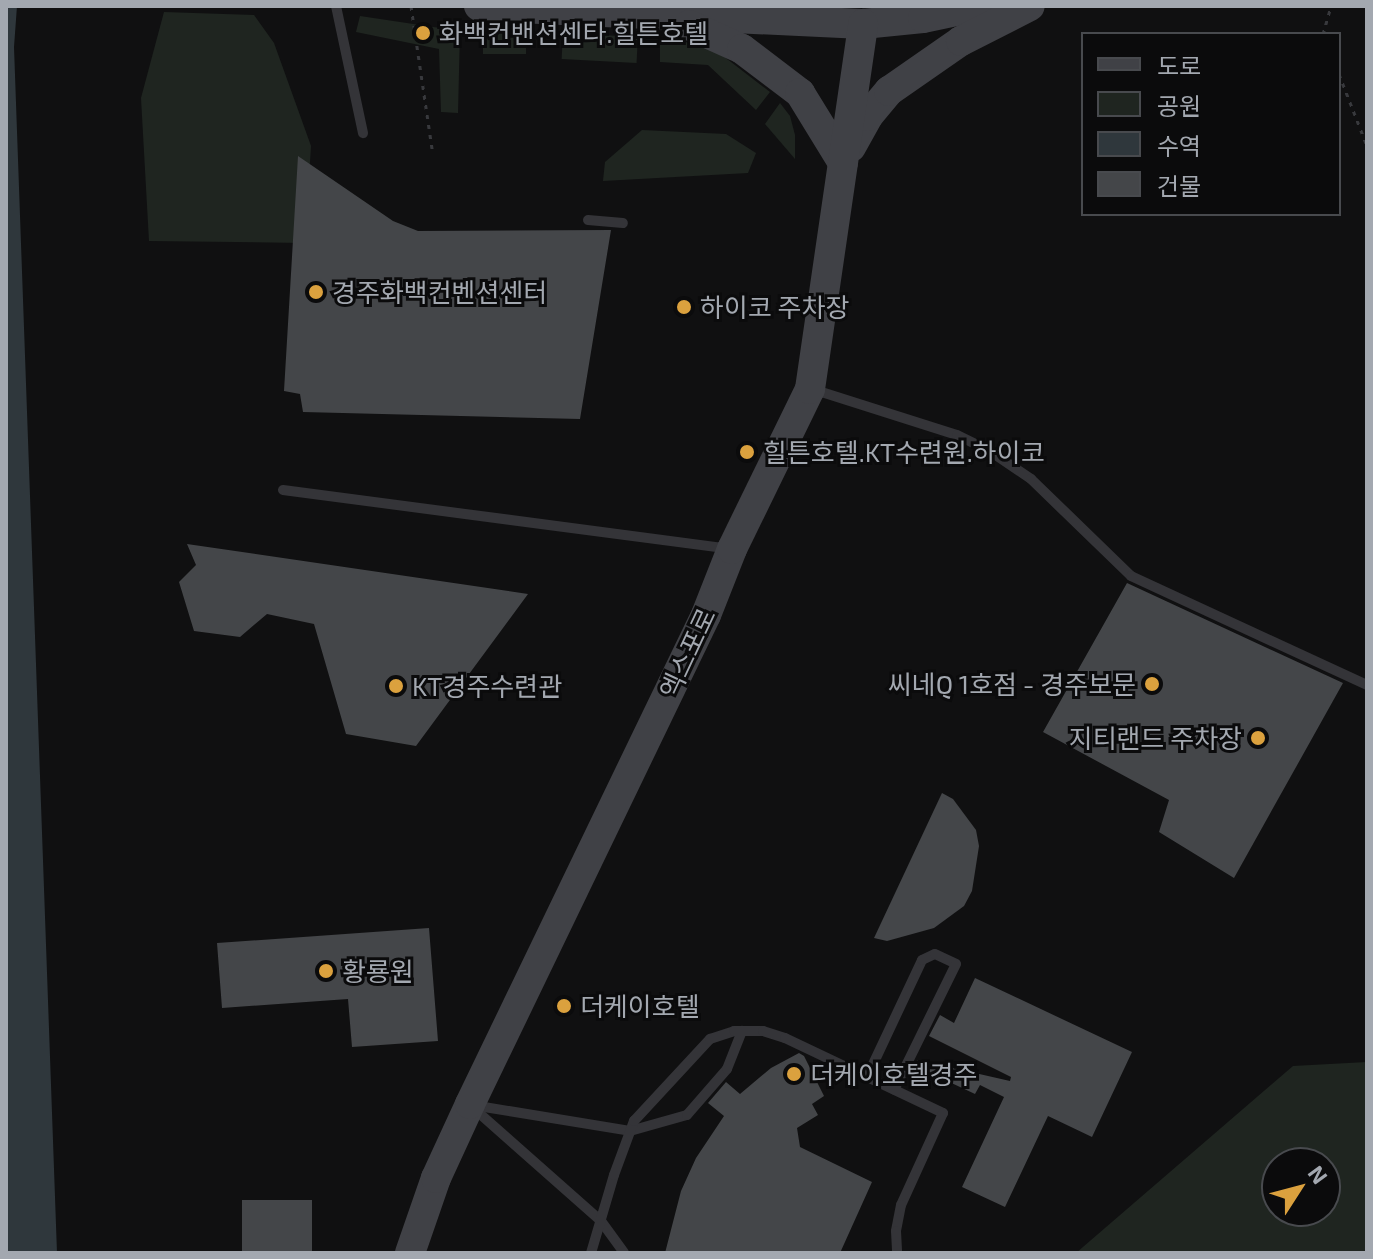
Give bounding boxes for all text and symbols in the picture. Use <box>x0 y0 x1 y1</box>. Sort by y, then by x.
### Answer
place label: 화백컨밴션센타.힐튼호텔 <box>439 17 708 49</box>
marker: 화백컨밴션센타.힐튼호텔 <box>414 24 432 42</box>
legend <box>1081 32 1341 216</box>
text: 도로 <box>1157 51 1201 80</box>
text: 공원 <box>1157 91 1201 120</box>
text: 수역 <box>1157 131 1201 160</box>
text: 건물 <box>1157 171 1201 200</box>
place label: 경주화백컨벤션센터 <box>332 276 547 308</box>
marker: 경주화백컨벤션센터 <box>307 283 325 301</box>
place label: 하이코 주차장 <box>700 291 849 323</box>
marker: 하이코 주차장 <box>675 298 693 316</box>
place label: 힐튼호텔.KT수련원.하이코 <box>763 436 1045 468</box>
marker: 힐튼호텔.KT수련원.하이코 <box>738 443 756 461</box>
street label: 엑스포로 <box>653 603 721 703</box>
place label: 씨네Q 1호점 - 경주보문 <box>888 668 1136 700</box>
place label: KT경주수련관 <box>412 670 562 702</box>
marker: 씨네Q 1호점 - 경주보문 <box>1143 675 1161 693</box>
marker: KT경주수련관 <box>387 677 405 695</box>
place label: 지티랜드 주차장 <box>1069 722 1242 754</box>
marker: 지티랜드 주차장 <box>1249 729 1267 747</box>
place label: 황룡원 <box>342 955 414 987</box>
marker: 황룡원 <box>317 962 335 980</box>
place label: 더케이호텔 <box>580 990 700 1022</box>
marker: 더케이호텔 <box>555 997 573 1015</box>
place label: 더케이호텔경주 <box>810 1058 977 1090</box>
marker: 더케이호텔경주 <box>785 1065 803 1083</box>
north arrow <box>1261 1147 1341 1227</box>
text: N <box>1304 1160 1334 1188</box>

